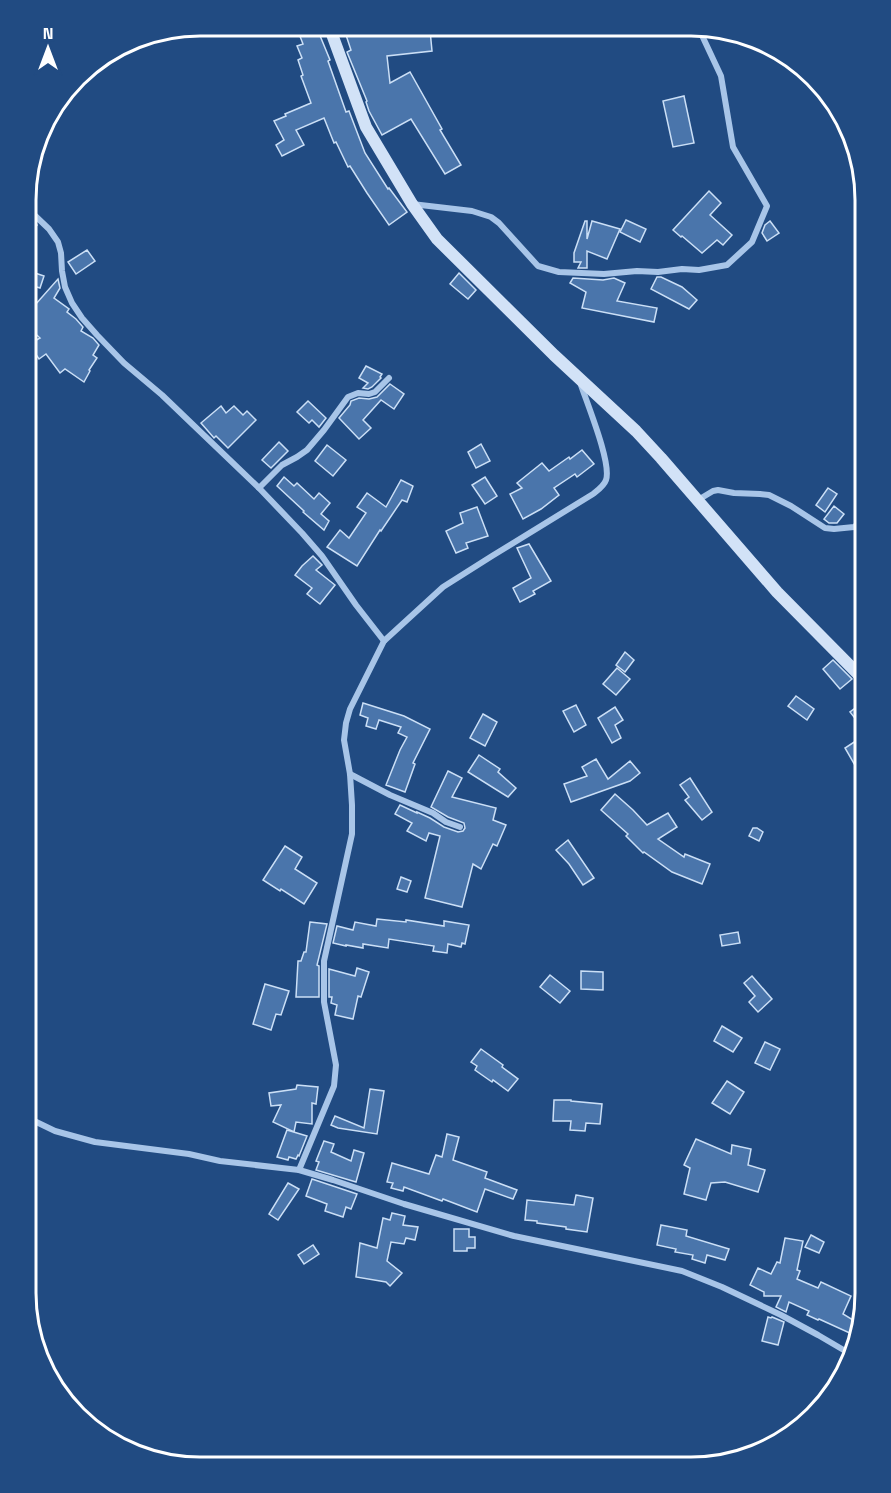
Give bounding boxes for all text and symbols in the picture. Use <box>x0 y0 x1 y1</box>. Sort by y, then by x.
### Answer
north arrow <box>18 18 78 78</box>
text: N <box>43 23 53 44</box>

